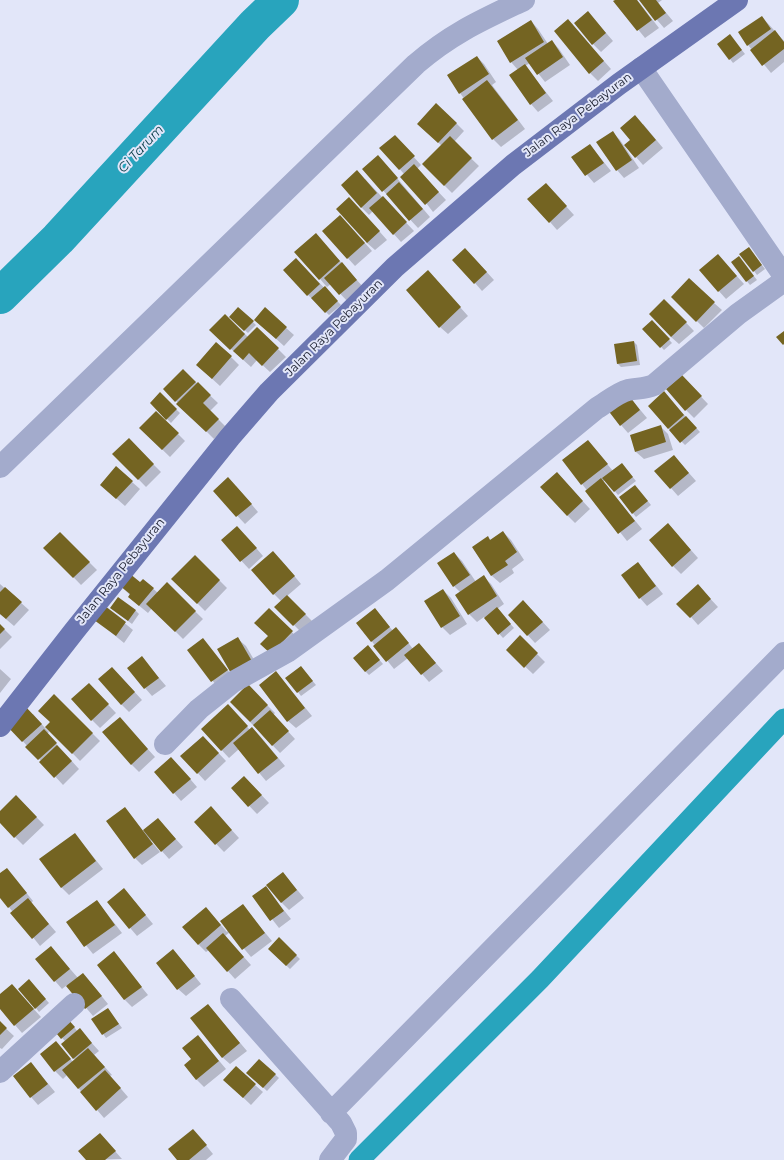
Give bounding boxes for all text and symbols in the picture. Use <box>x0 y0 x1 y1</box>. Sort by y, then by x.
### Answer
street label: Jalan Raya Pebayuran <box>521 70 635 160</box>
water label: Ci Tarum <box>115 122 167 176</box>
street label: Jalan Raya Pebayuran <box>282 276 386 380</box>
street label: Jalan Raya Pebayuran <box>74 515 168 627</box>

